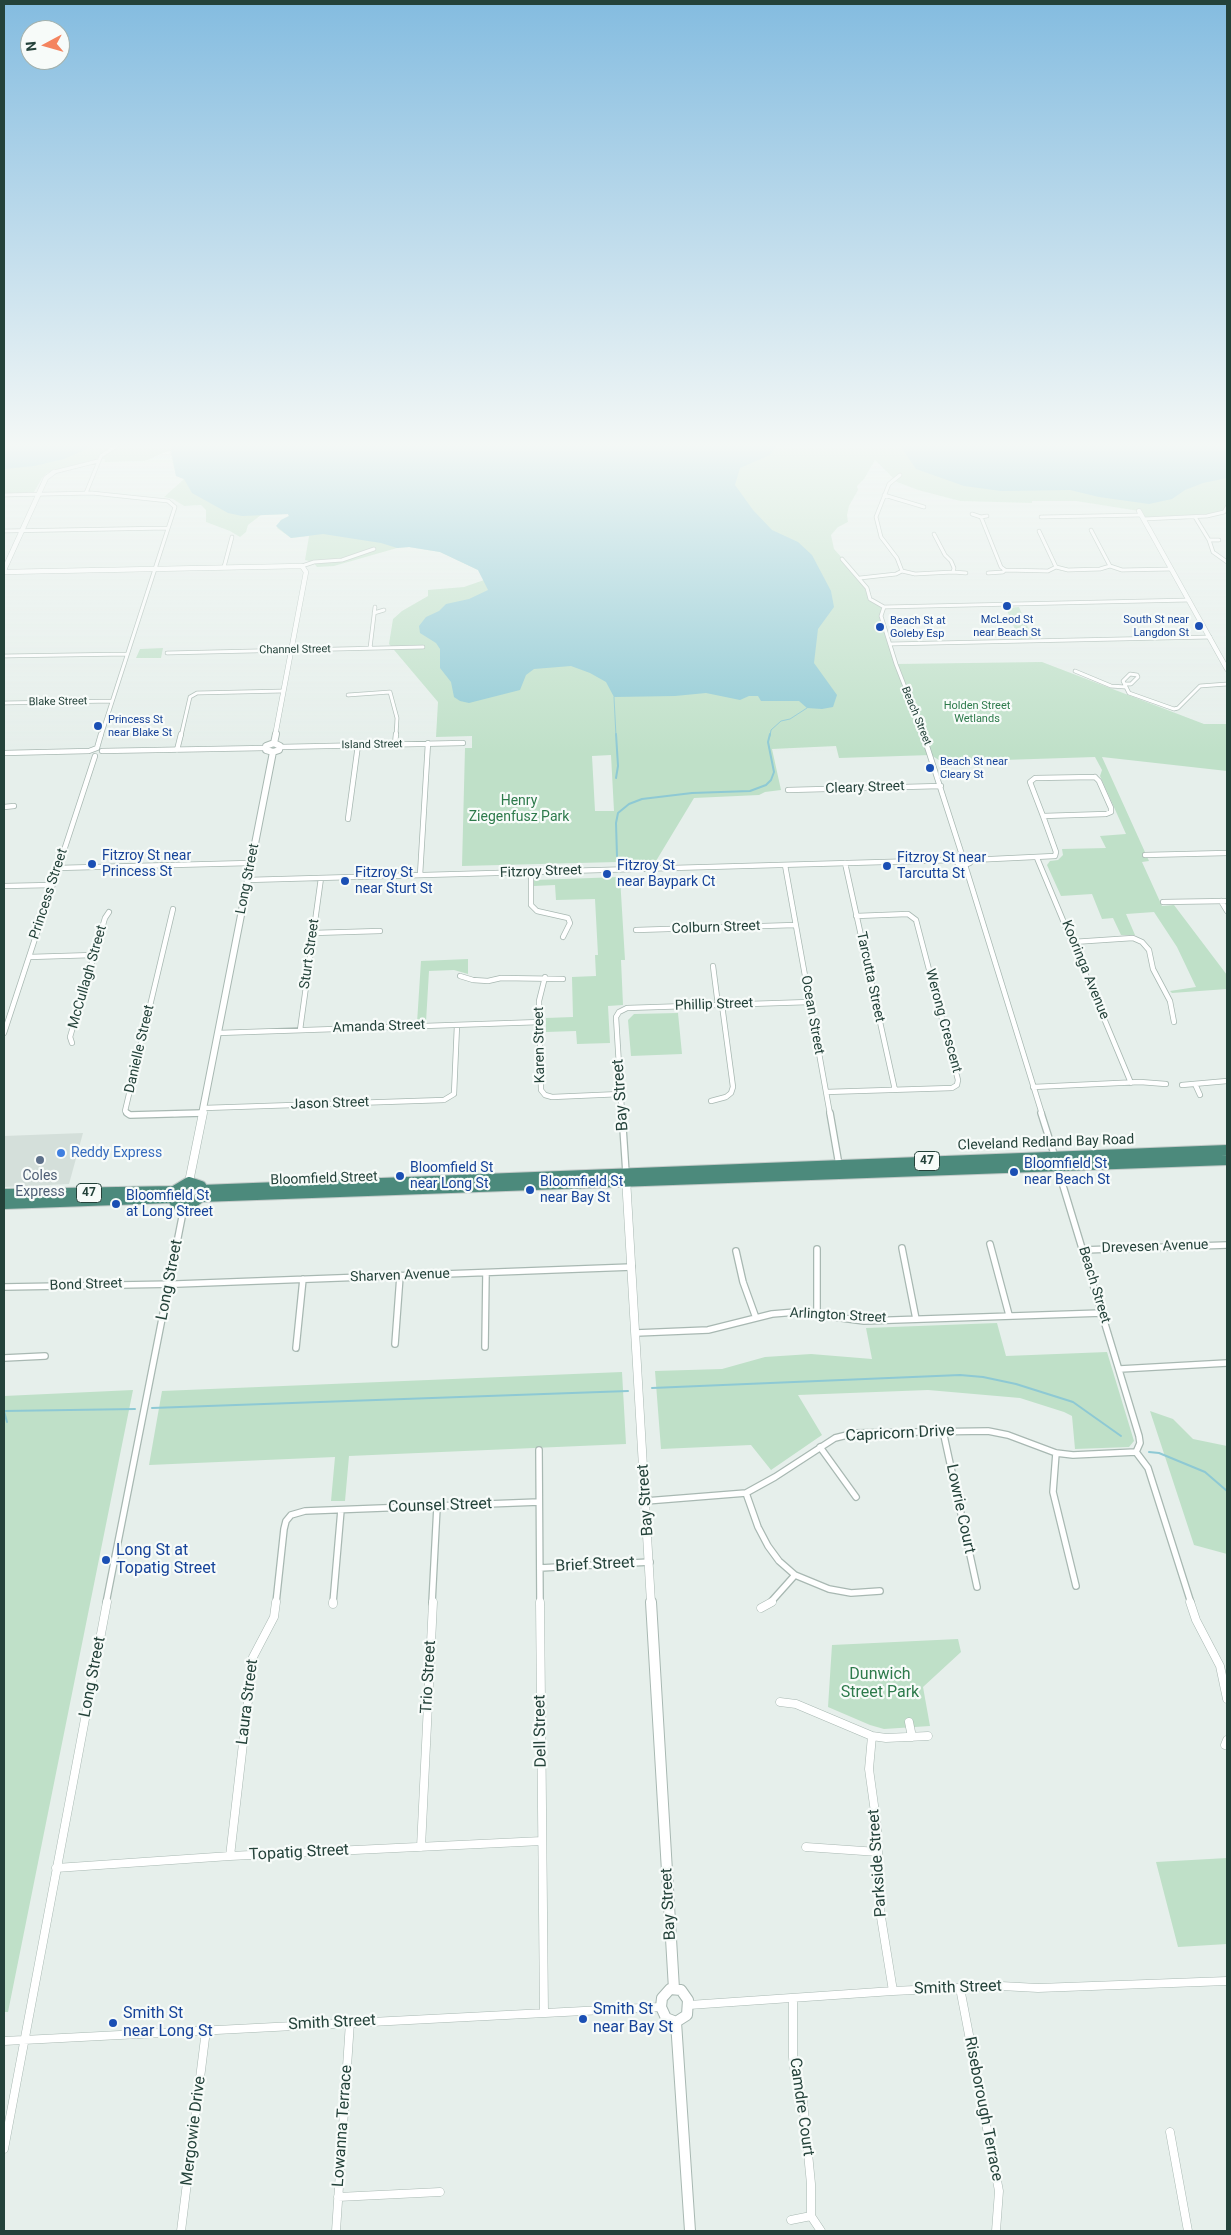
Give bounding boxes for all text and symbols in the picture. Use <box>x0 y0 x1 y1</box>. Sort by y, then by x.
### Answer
north arrow <box>20 20 70 70</box>
text: N <box>23 41 40 52</box>
marker: McLeod St near Beach St <box>1001 600 1013 612</box>
place label: McLeod St near Beach St <box>973 613 1041 639</box>
place label: South St near Langdon St <box>1123 613 1189 639</box>
place label: Beach St at Goleby Esp <box>890 614 946 640</box>
marker: South St near Langdon St <box>1193 620 1205 632</box>
marker: Beach St at Goleby Esp <box>874 621 886 633</box>
street label: Channel Street <box>259 643 331 657</box>
street label: Beach Street <box>898 685 934 747</box>
street label: Blake Street <box>29 695 87 709</box>
park label: Holden Street Wetlands <box>944 699 1010 725</box>
place label: Princess St near Blake St <box>108 713 172 739</box>
marker: Princess St near Blake St <box>92 720 104 732</box>
street label: Island Street <box>341 738 403 752</box>
place label: Beach St near Cleary St <box>940 755 1008 781</box>
marker: Beach St near Cleary St <box>924 762 936 774</box>
street label: Cleary Street <box>825 778 905 798</box>
park label: Henry Ziegenfusz Park <box>469 793 569 826</box>
street label: Long Street <box>233 842 263 916</box>
street label: Princess Street <box>26 847 72 941</box>
place label: Fitzroy St near Princess St <box>102 848 191 880</box>
place label: Fitzroy St near Tarcutta St <box>897 850 986 882</box>
marker: Fitzroy St near Princess St <box>86 858 98 870</box>
place label: Fitzroy St near Baypark Ct <box>617 858 715 890</box>
marker: Fitzroy St near Tarcutta St <box>881 860 893 872</box>
street label: Fitzroy Street <box>500 862 582 882</box>
place label: Fitzroy St near Sturt St <box>355 865 433 898</box>
marker: Fitzroy St near Baypark Ct <box>601 868 613 880</box>
marker: Fitzroy St near Sturt St <box>339 875 351 887</box>
street label: Sturt Street <box>297 918 323 990</box>
street label: Colburn Street <box>671 918 761 938</box>
street label: Kooringa Avenue <box>1058 918 1112 1022</box>
street label: McCullagh Street <box>65 923 111 1031</box>
street label: Tarcutta Street <box>852 930 888 1024</box>
street label: Werong Crescent <box>921 967 965 1075</box>
street label: Ocean Street <box>797 974 827 1056</box>
street label: Phillip Street <box>675 995 753 1015</box>
street label: Danielle Street <box>122 1003 158 1095</box>
street label: Karen Street <box>531 1007 549 1083</box>
street label: Amanda Street <box>332 1017 426 1037</box>
street label: Bay Street <box>609 1058 633 1132</box>
street label: Jason Street <box>290 1094 370 1114</box>
street label: Cleveland Redland Bay Road <box>957 1132 1135 1154</box>
place label: Reddy Express <box>71 1145 162 1161</box>
marker: Reddy Express <box>55 1147 67 1159</box>
road number: 47 <box>914 1152 940 1170</box>
marker: Coles Express <box>34 1154 46 1166</box>
place label: Bloomfield St near Beach St <box>1024 1156 1110 1188</box>
place label: Bloomfield St near Long St <box>410 1160 493 1192</box>
marker: Bloomfield St near Beach St <box>1008 1166 1020 1178</box>
place label: Coles Express <box>15 1168 65 1200</box>
street label: Bloomfield Street <box>270 1169 378 1189</box>
marker: Bloomfield St near Long St <box>394 1170 406 1182</box>
place label: Bloomfield St near Bay St <box>540 1174 623 1206</box>
road number: 47 <box>76 1184 102 1202</box>
marker: Bloomfield St near Bay St <box>524 1184 536 1196</box>
place label: Bloomfield St at Long Street <box>126 1188 213 1220</box>
marker: Bloomfield St at Long Street <box>110 1198 122 1210</box>
street label: Drevesen Avenue <box>1101 1237 1209 1257</box>
street label: Long Street <box>153 1238 187 1322</box>
street label: Beach Street <box>1074 1245 1114 1325</box>
street label: Sharven Avenue <box>350 1266 450 1286</box>
street label: Bond Street <box>49 1275 123 1295</box>
street label: Arlington Street <box>789 1305 887 1327</box>
street label: Capricorn Drive <box>845 1422 955 1446</box>
street label: Bay Street <box>634 1463 658 1537</box>
street label: Lowrie Court <box>941 1463 979 1555</box>
street label: Counsel Street <box>388 1495 492 1517</box>
place label: Long St at Topatig Street <box>116 1541 216 1579</box>
street label: Brief Street <box>555 1553 635 1577</box>
marker: Long St at Topatig Street <box>100 1554 112 1566</box>
street label: Long Street <box>76 1635 110 1719</box>
street label: Trio Street <box>417 1640 441 1714</box>
street label: Laura Street <box>233 1658 263 1746</box>
park label: Dunwich Street Park <box>841 1665 919 1703</box>
street label: Dell Street <box>531 1694 551 1768</box>
street label: Parkside Street <box>865 1808 891 1918</box>
street label: Topatig Street <box>249 1841 349 1865</box>
street label: Bay Street <box>658 1867 680 1941</box>
street label: Smith Street <box>914 1977 1002 1999</box>
place label: Smith St near Bay St <box>593 2000 673 2038</box>
place label: Smith St near Long St <box>123 2004 213 2042</box>
street label: Smith Street <box>288 2011 376 2035</box>
marker: Smith St near Bay St <box>577 2013 589 2025</box>
marker: Smith St near Long St <box>107 2017 119 2029</box>
street label: Riseborough Terrace <box>960 2035 1006 2183</box>
street label: Camdre Court <box>785 2056 817 2158</box>
street label: Lowanna Terrace <box>329 2064 357 2188</box>
street label: Mergowie Drive <box>178 2075 210 2187</box>

